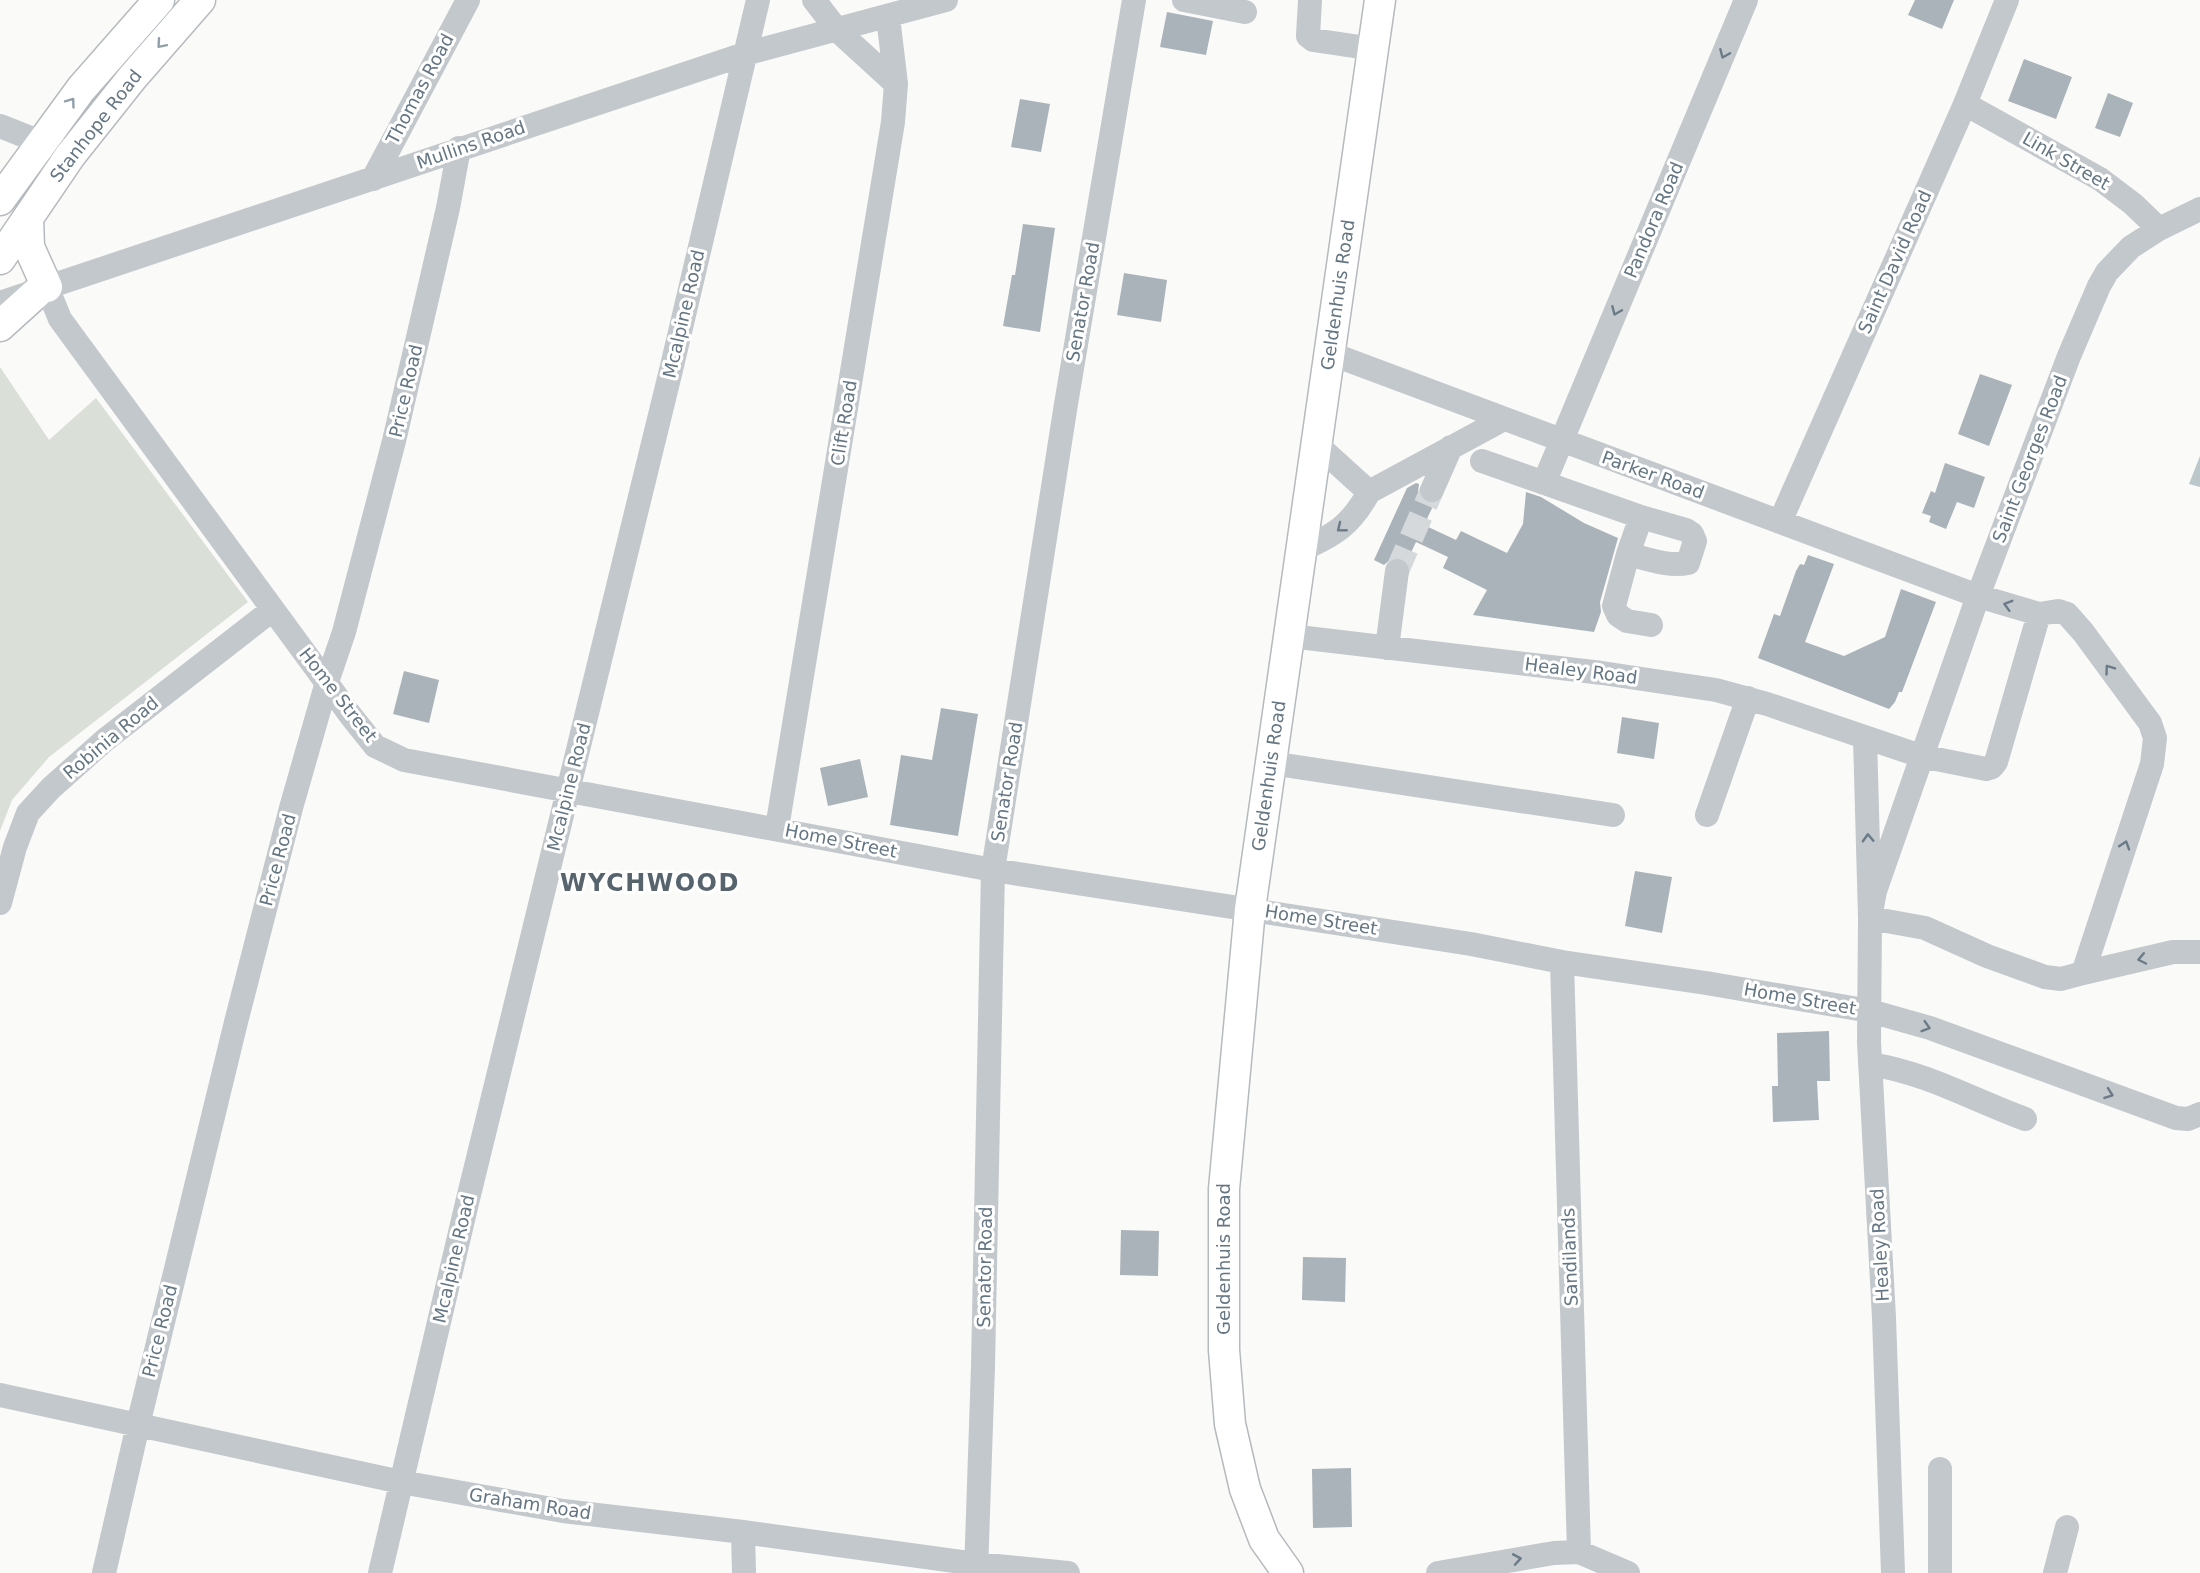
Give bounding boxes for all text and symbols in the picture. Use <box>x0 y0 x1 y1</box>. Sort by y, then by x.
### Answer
street label: Thomas Road <box>381 30 458 149</box>
one-way arrow <box>157 37 168 48</box>
one-way arrow <box>1719 48 1731 59</box>
street label: Stanhope Road <box>45 65 146 186</box>
one-way arrow <box>64 98 75 109</box>
street label: Mullins Road <box>414 116 528 173</box>
street label: Link Street <box>2019 127 2114 194</box>
street label: Pandora Road <box>1620 159 1687 281</box>
street label: Saint David Road <box>1854 187 1936 337</box>
street label: Geldenhuis Road <box>1317 218 1358 372</box>
street label: Senator Road <box>1062 240 1103 363</box>
street label: Mcalpine Road <box>659 248 709 380</box>
one-way arrow <box>1611 305 1623 316</box>
street label: Price Road <box>385 342 426 439</box>
street label: Saint Georges Road <box>1988 372 2071 545</box>
street label: Clift Road <box>826 379 861 467</box>
street label: Parker Road <box>1599 446 1707 503</box>
one-way arrow <box>1337 521 1348 532</box>
one-way arrow <box>2003 600 2014 612</box>
street label: Home Street <box>295 643 382 746</box>
street label: Healey Road <box>1524 653 1639 688</box>
one-way arrow <box>2105 665 2116 676</box>
street label: Robinia Road <box>59 692 162 783</box>
street label: Geldenhuis Road <box>1248 699 1289 853</box>
street label: Senator Road <box>987 720 1026 843</box>
street label: Mcalpine Road <box>542 721 595 853</box>
street label: Price Road <box>255 811 300 908</box>
street label: Home Street <box>783 819 899 862</box>
one-way arrow <box>1862 834 1874 843</box>
one-way arrow <box>2118 840 2131 851</box>
district label: WYCHWOOD <box>560 869 740 897</box>
street label: Home Street <box>1263 900 1379 939</box>
one-way arrow <box>2137 952 2147 965</box>
street label: Home Street <box>1742 978 1858 1019</box>
one-way arrow <box>1920 1020 1931 1032</box>
one-way arrow <box>2103 1087 2114 1100</box>
street label: Geldenhuis Road <box>1213 1183 1234 1335</box>
street label: Healey Road <box>1866 1188 1893 1302</box>
street label: Mcalpine Road <box>429 1193 479 1325</box>
street label: Senator Road <box>973 1206 996 1328</box>
street label: Sandilands <box>1557 1207 1582 1307</box>
street label: Price Road <box>138 1282 181 1379</box>
street label: Graham Road <box>468 1483 593 1524</box>
one-way arrow <box>1512 1554 1521 1566</box>

